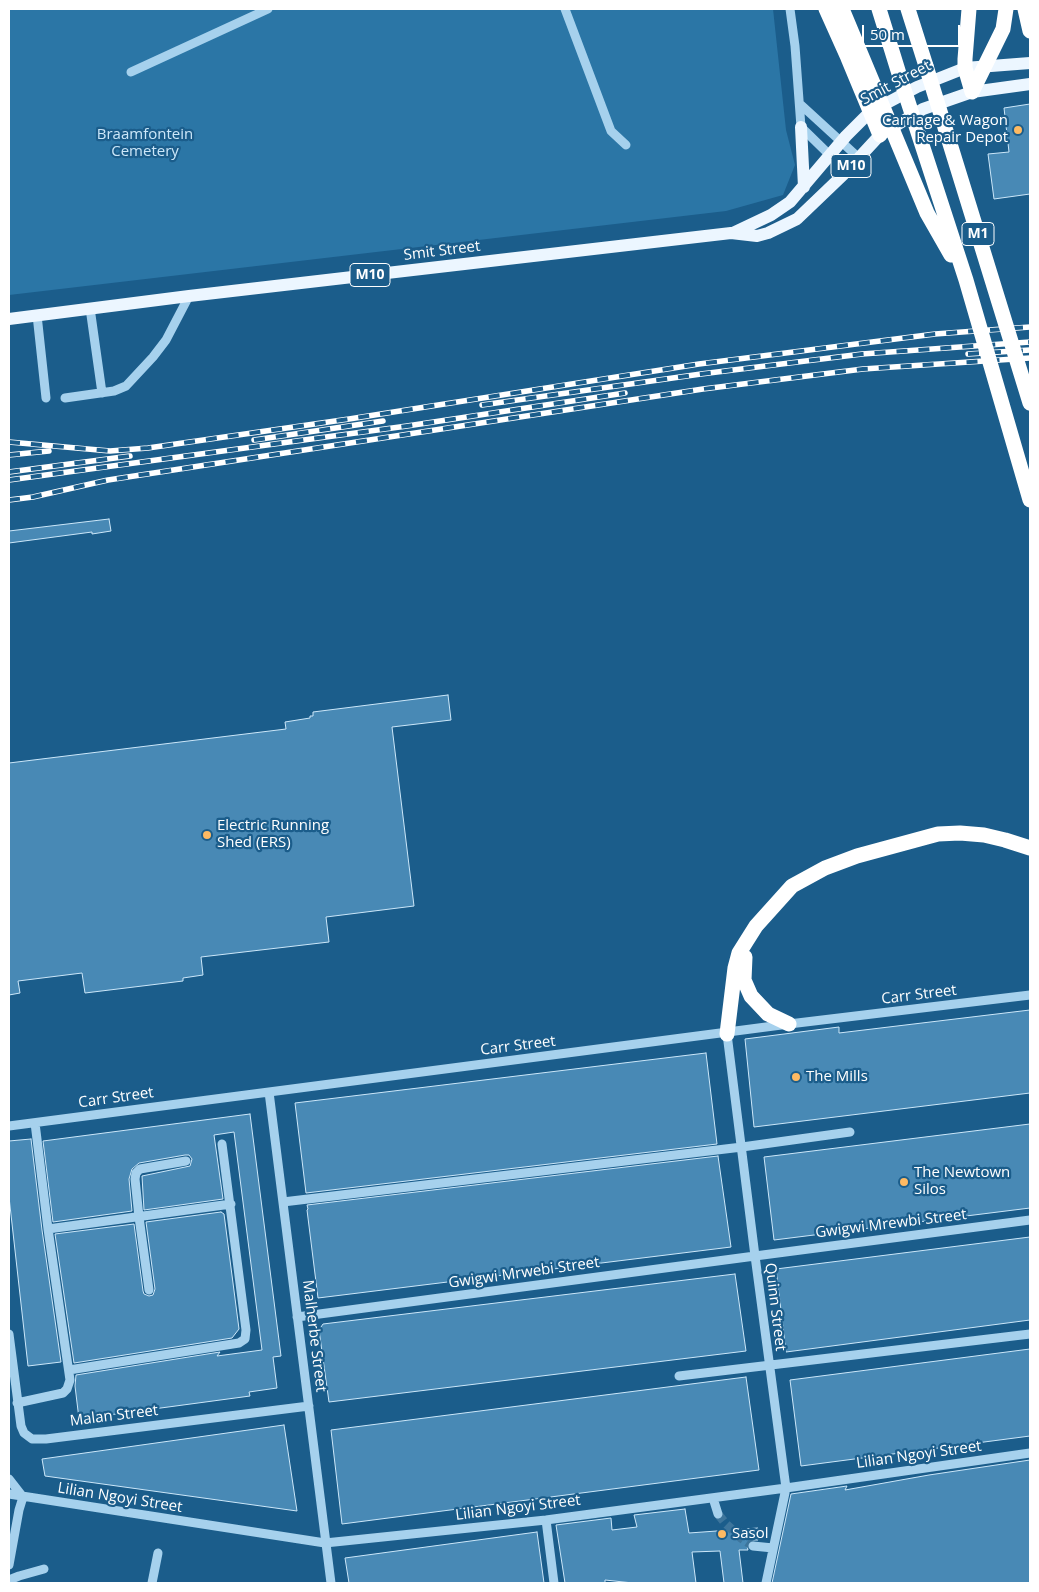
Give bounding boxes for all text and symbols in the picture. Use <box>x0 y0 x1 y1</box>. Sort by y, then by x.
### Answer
scale bar <box>864 15 962 47</box>
text: 50 m <box>870 24 905 44</box>
street label: Smit Street <box>858 57 934 109</box>
place label: Carriage & Wagon Repair Depot <box>882 112 1008 147</box>
marker: Carriage & Wagon Repair Depot <box>1012 124 1024 136</box>
park label: Braamfontein Cemetery <box>97 126 193 161</box>
road number: M10 <box>831 154 871 178</box>
road number: M1 <box>962 222 994 245</box>
street label: Smit Street <box>403 237 481 265</box>
road number: M10 <box>350 264 390 286</box>
place label: Electric Running Shed (ERS) <box>217 817 329 852</box>
marker: Electric Running Shed (ERS) <box>201 829 213 841</box>
street label: Carr Street <box>880 981 958 1009</box>
street label: Carr Street <box>479 1032 557 1060</box>
place label: The Mills <box>806 1068 868 1086</box>
marker: The Mills <box>790 1071 802 1083</box>
street label: Carr Street <box>77 1084 155 1112</box>
place label: The Newtown Silos <box>914 1164 1010 1199</box>
marker: The Newtown Silos <box>898 1176 910 1188</box>
street label: Gwigwi Mrewbi Street <box>814 1206 968 1242</box>
street label: Gwigwi Mrwebi Street <box>447 1253 601 1293</box>
street label: Quinn Street <box>761 1262 789 1352</box>
street label: Malherbe Street <box>298 1279 330 1393</box>
street label: Malan Street <box>69 1402 159 1430</box>
street label: Lilian Ngoyi Street <box>855 1437 983 1473</box>
street label: Lilian Ngoyi Street <box>56 1479 184 1517</box>
street label: Lilian Ngoyi Street <box>454 1491 582 1525</box>
place label: Sasol <box>732 1525 769 1543</box>
marker: Sasol <box>716 1528 728 1540</box>

